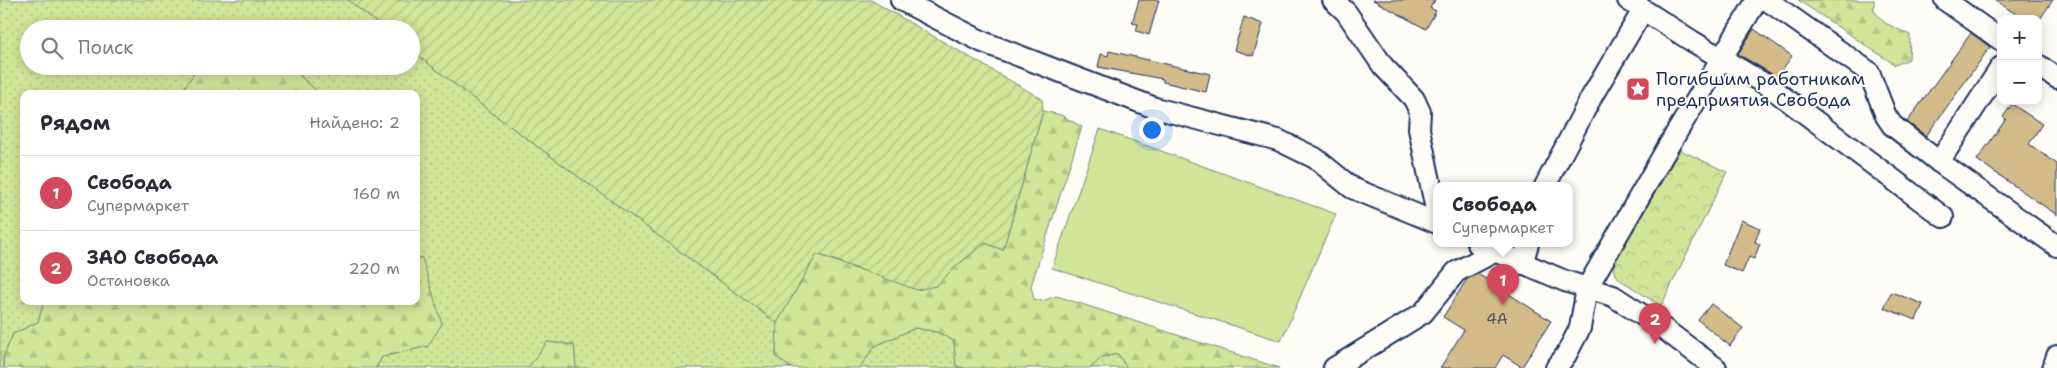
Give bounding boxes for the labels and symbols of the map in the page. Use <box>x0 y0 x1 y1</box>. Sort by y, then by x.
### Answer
place label: Погибшим работникам предприятия Свобода <box>1656 67 1865 112</box>
place icon: Погибшим работникам предприятия Свобода <box>1625 76 1651 102</box>
your location <box>1139 117 1165 143</box>
pin: 1 <box>1487 264 1519 305</box>
pin: 2 <box>1639 303 1671 344</box>
house number: 4А <box>1486 309 1508 329</box>

